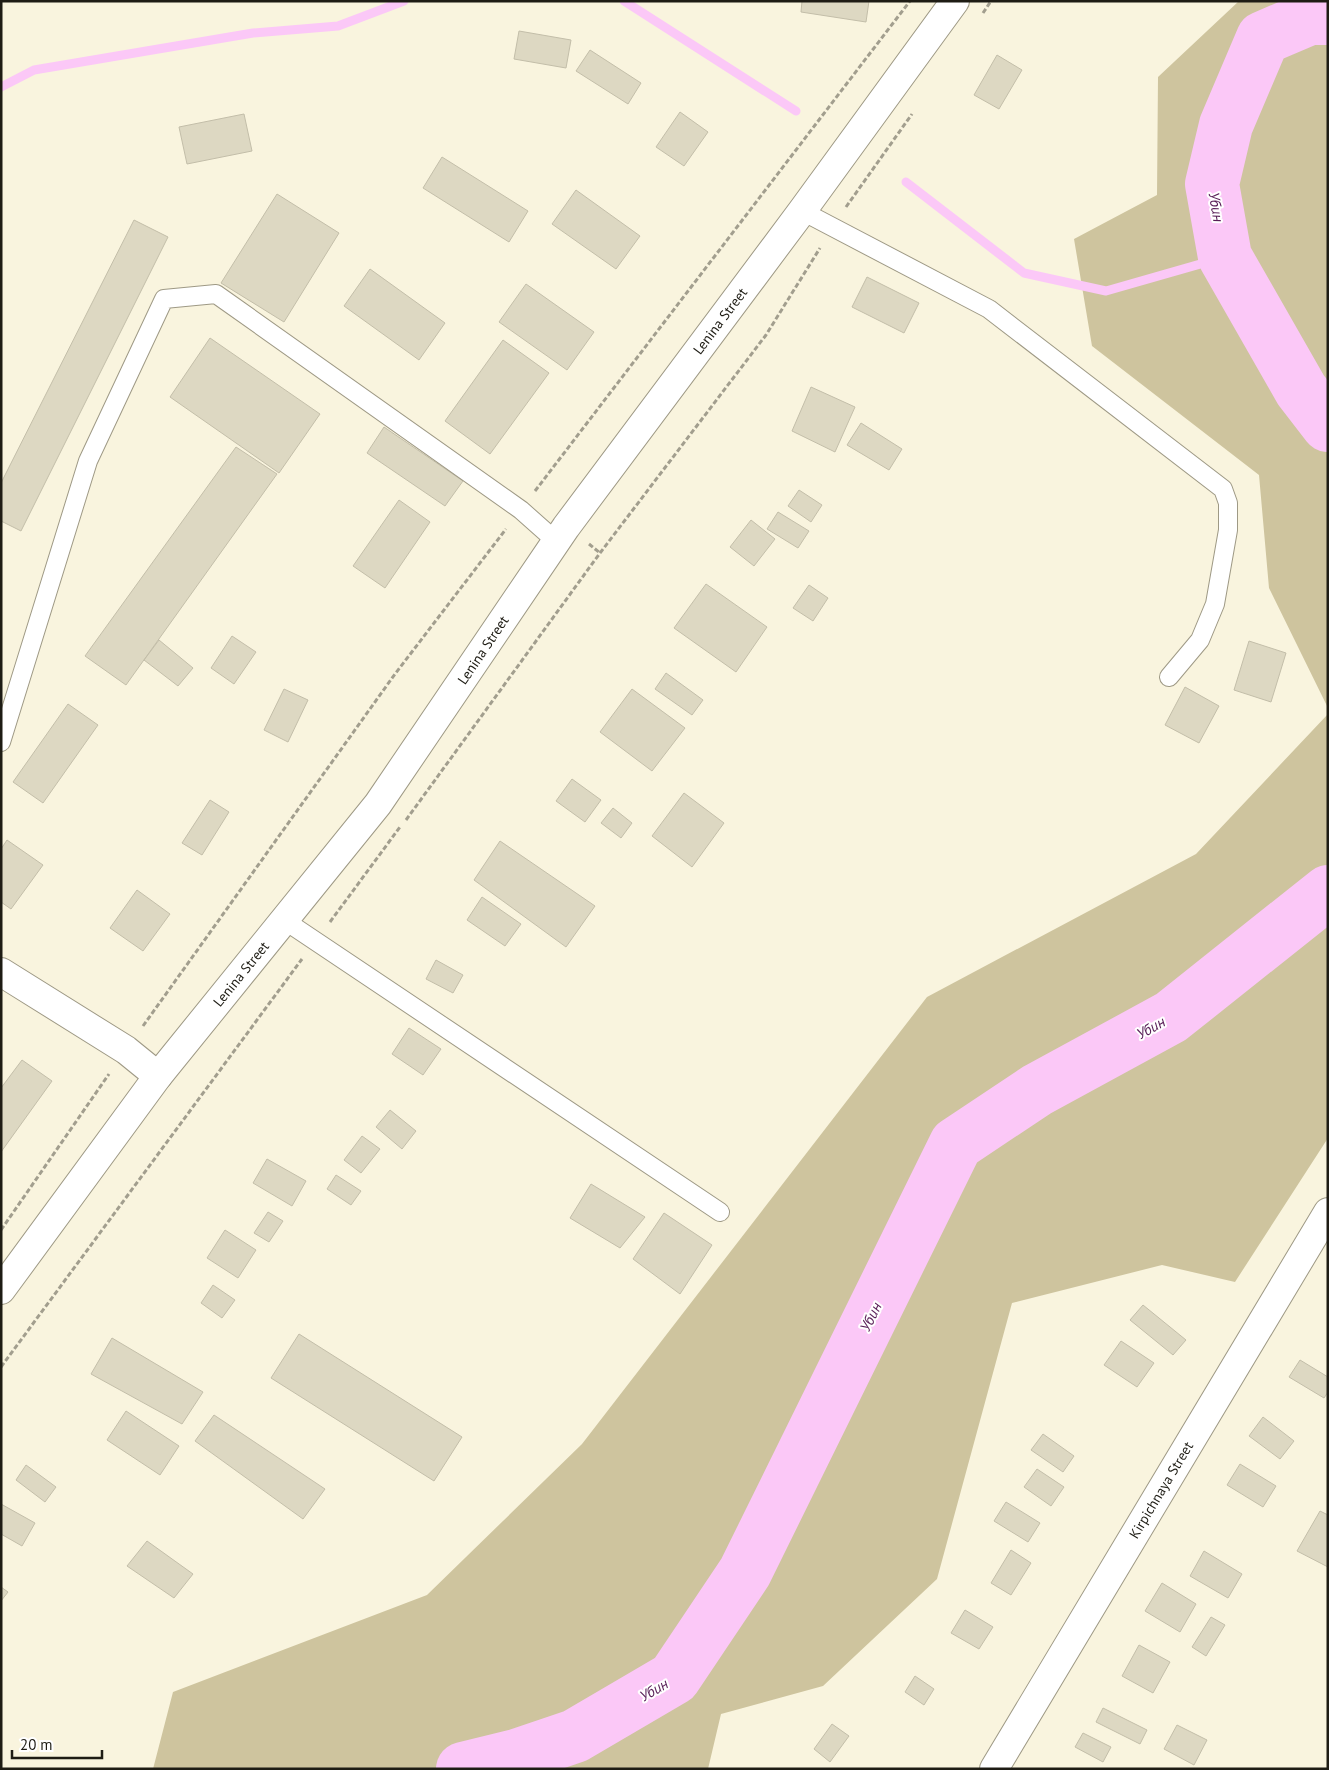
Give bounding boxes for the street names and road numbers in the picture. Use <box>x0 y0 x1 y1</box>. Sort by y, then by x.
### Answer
street label: Lenina Street <box>689 284 751 358</box>
street label: Lenina Street <box>453 612 513 688</box>
street label: Lenina Street <box>209 937 273 1010</box>
street label: Kirpichnaya Street <box>1125 1438 1197 1542</box>

